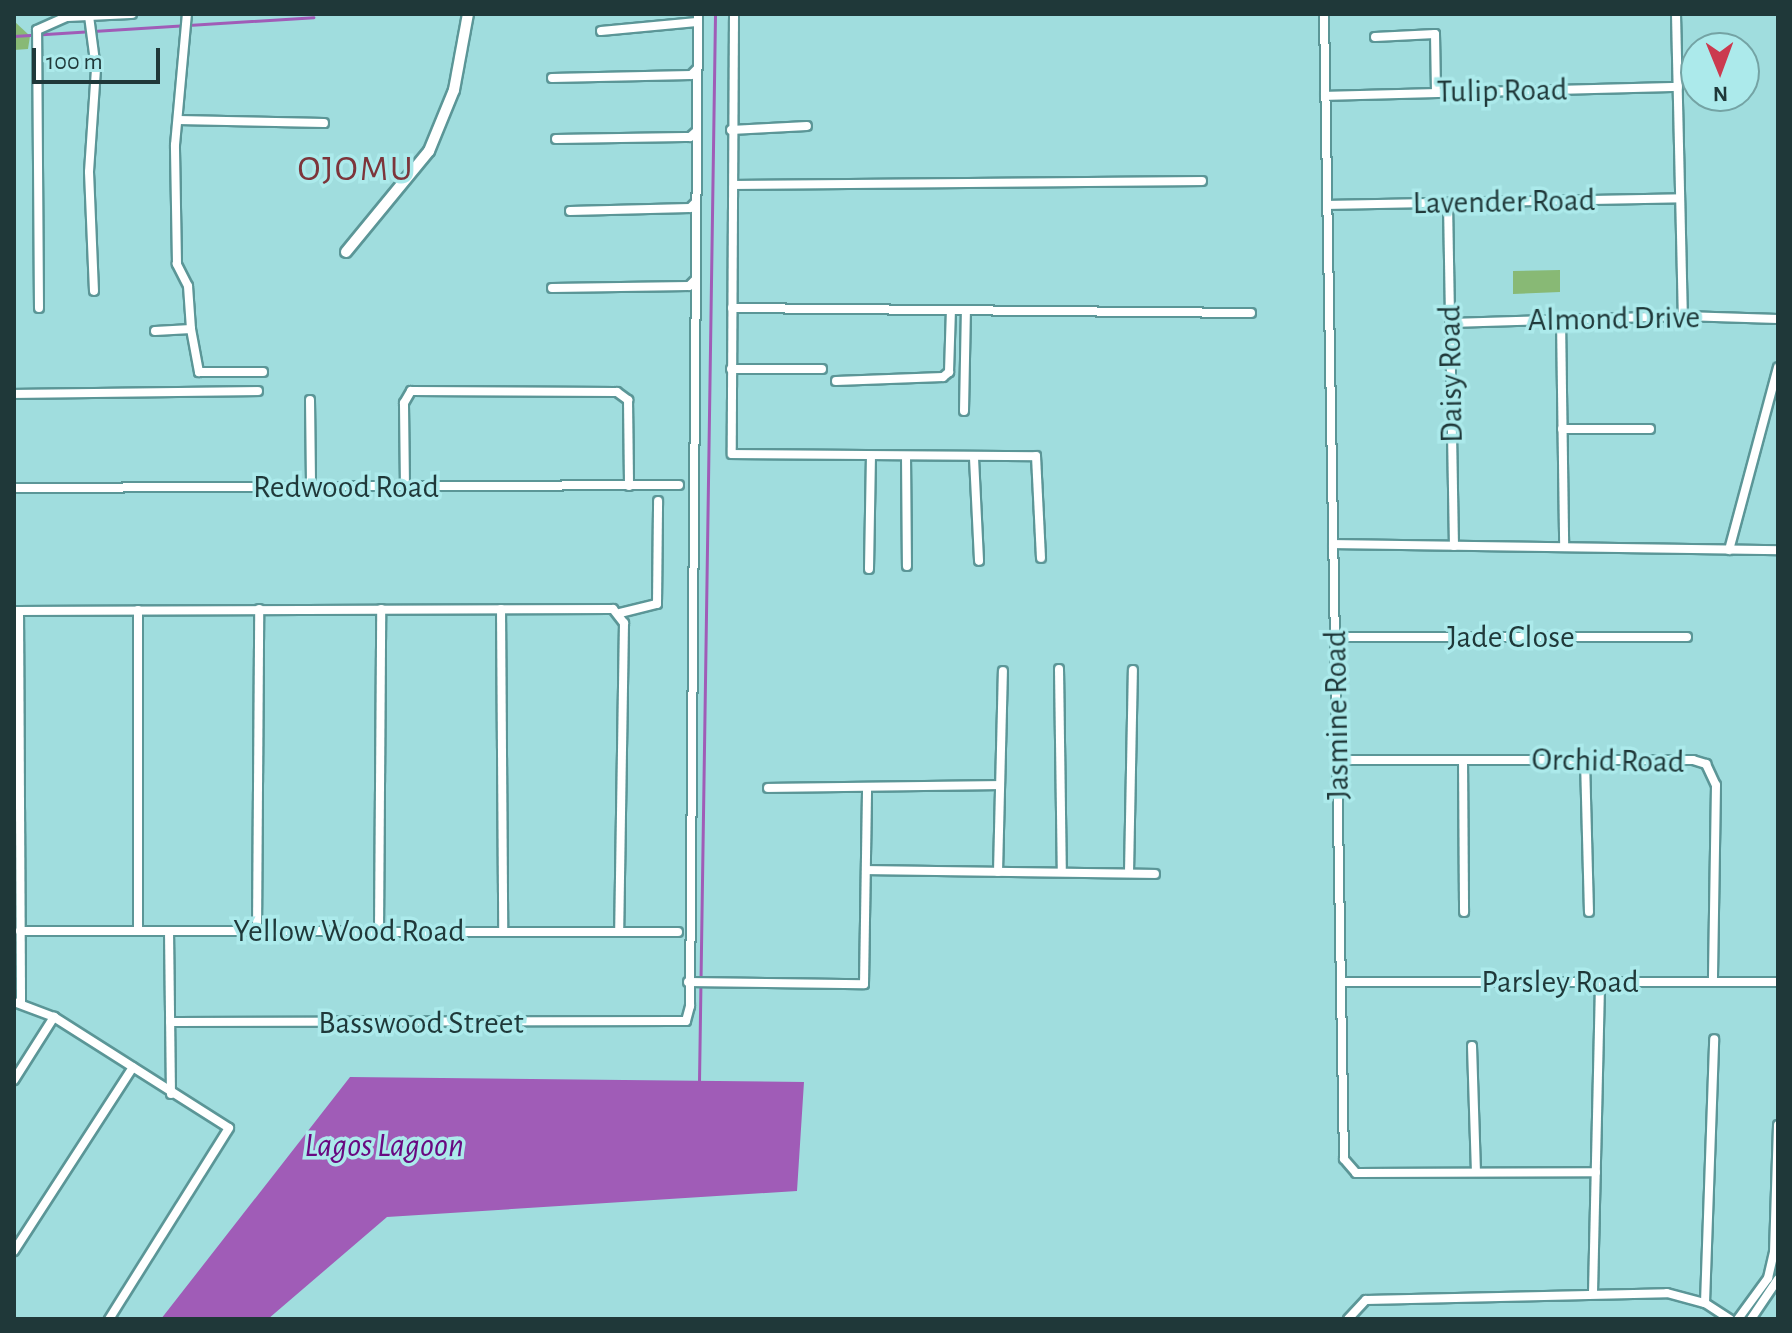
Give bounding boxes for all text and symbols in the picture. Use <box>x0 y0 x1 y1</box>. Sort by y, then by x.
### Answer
scale bar <box>36 32 164 82</box>
north arrow <box>1680 32 1760 112</box>
text: 100 m <box>46 50 103 74</box>
street label: Tulip Road <box>1436 71 1568 111</box>
text: N <box>1713 83 1728 105</box>
district label: OJOMU <box>297 148 415 192</box>
street label: Lavender Road <box>1412 181 1596 223</box>
street label: Almond Drive <box>1528 298 1700 340</box>
street label: Daisy Road <box>1431 305 1471 443</box>
street label: Redwood Road <box>253 468 439 506</box>
street label: Jade Close <box>1447 618 1575 656</box>
street label: Jasmine Road <box>1316 630 1358 800</box>
street label: Orchid Road <box>1531 740 1685 782</box>
street label: Yellow Wood Road <box>233 912 465 950</box>
street label: Parsley Road <box>1481 963 1639 1001</box>
street label: Basswood Street <box>318 1004 524 1042</box>
water label: Lagos Lagoon <box>304 1127 464 1167</box>

